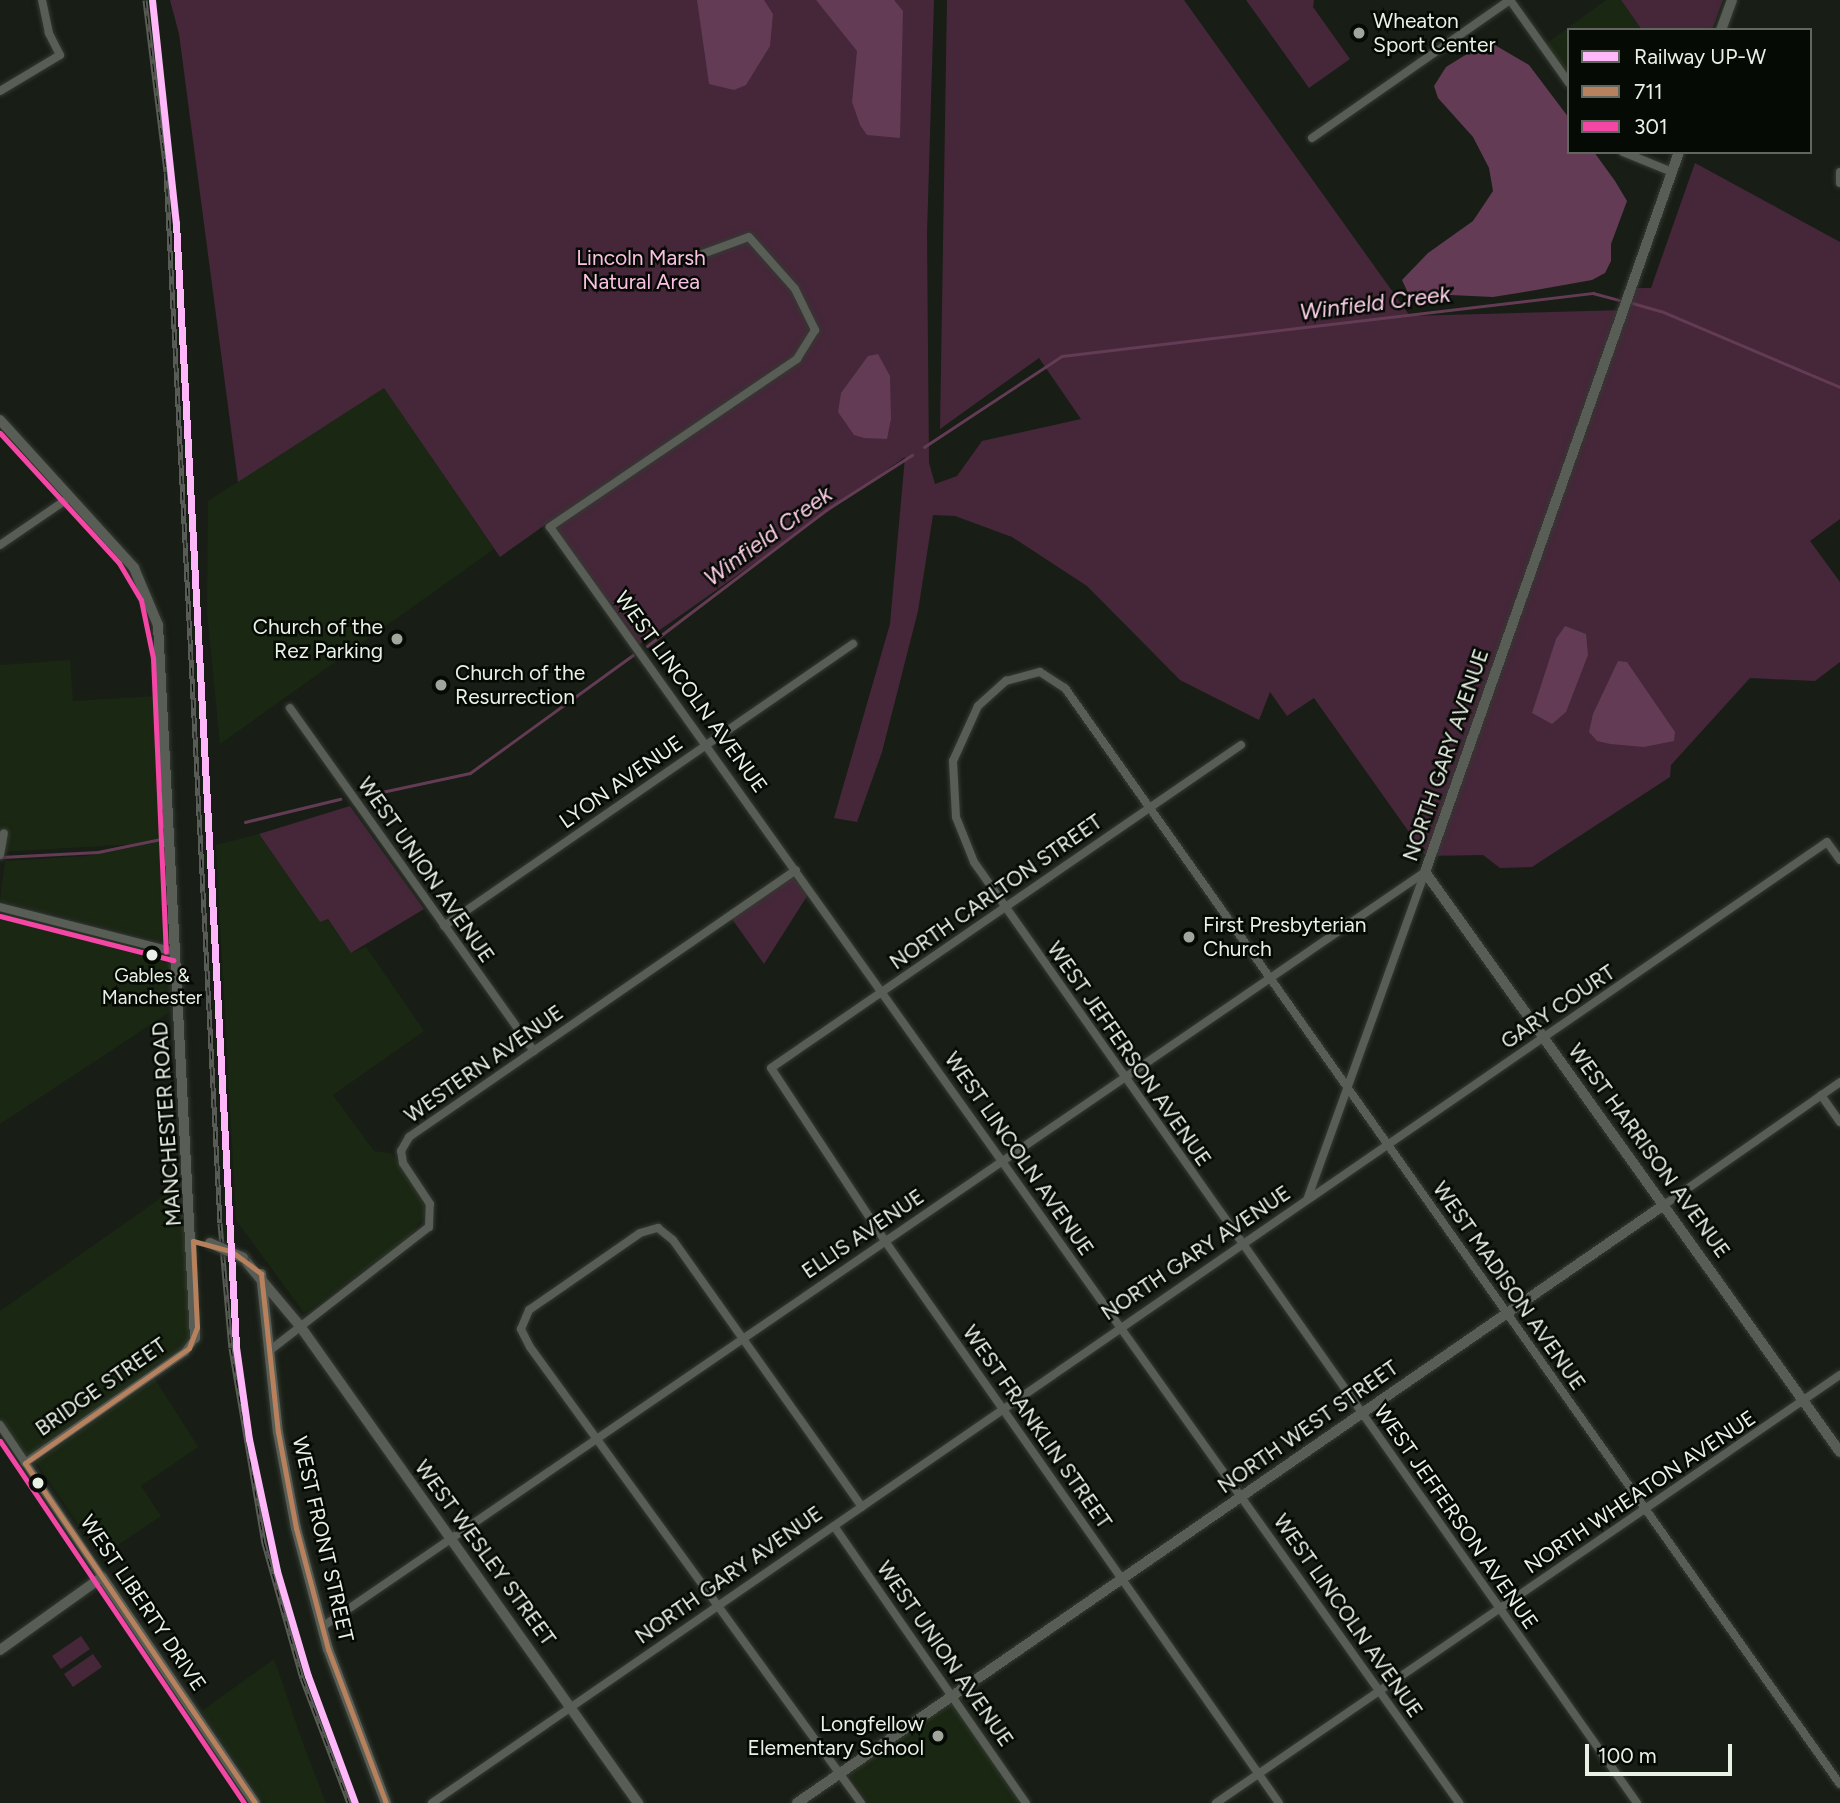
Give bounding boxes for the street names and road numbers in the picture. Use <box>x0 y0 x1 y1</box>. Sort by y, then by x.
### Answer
street label: WEST LINCOLN AVENUE <box>609 586 773 798</box>
street label: NORTH GARY AVENUE <box>1398 645 1494 865</box>
street label: LYON AVENUE <box>554 730 688 834</box>
street label: WEST UNION AVENUE <box>352 772 500 968</box>
street label: NORTH CARLTON STREET <box>885 809 1107 975</box>
street label: WEST JEFFERSON AVENUE <box>1042 937 1216 1171</box>
street label: GARY COURT <box>1496 960 1620 1054</box>
street label: WESTERN AVENUE <box>400 1000 568 1128</box>
street label: MANCHESTER ROAD <box>147 1021 187 1227</box>
street label: WEST HARRISON AVENUE <box>1563 1039 1735 1263</box>
street label: WEST LINCOLN AVENUE <box>939 1047 1099 1261</box>
street label: WEST MADISON AVENUE <box>1427 1177 1591 1395</box>
street label: NORTH GARY AVENUE <box>1096 1180 1296 1326</box>
street label: ELLIS AVENUE <box>797 1184 929 1284</box>
street label: WEST FRANKLIN STREET <box>957 1321 1117 1533</box>
street label: BRIDGE STREET <box>31 1333 171 1441</box>
street label: NORTH WEST STREET <box>1213 1355 1403 1499</box>
street label: WEST JEFFERSON AVENUE <box>1369 1400 1543 1634</box>
street label: NORTH WHEATON AVENUE <box>1520 1405 1760 1579</box>
street label: WEST FRONT STREET <box>287 1434 359 1644</box>
street label: WEST WESLEY STREET <box>409 1455 561 1651</box>
street label: NORTH GARY AVENUE <box>630 1501 828 1649</box>
street label: WEST LINCOLN AVENUE <box>1268 1509 1428 1723</box>
street label: WEST LIBERTY DRIVE <box>75 1510 211 1696</box>
street label: WEST UNION AVENUE <box>871 1556 1019 1752</box>

